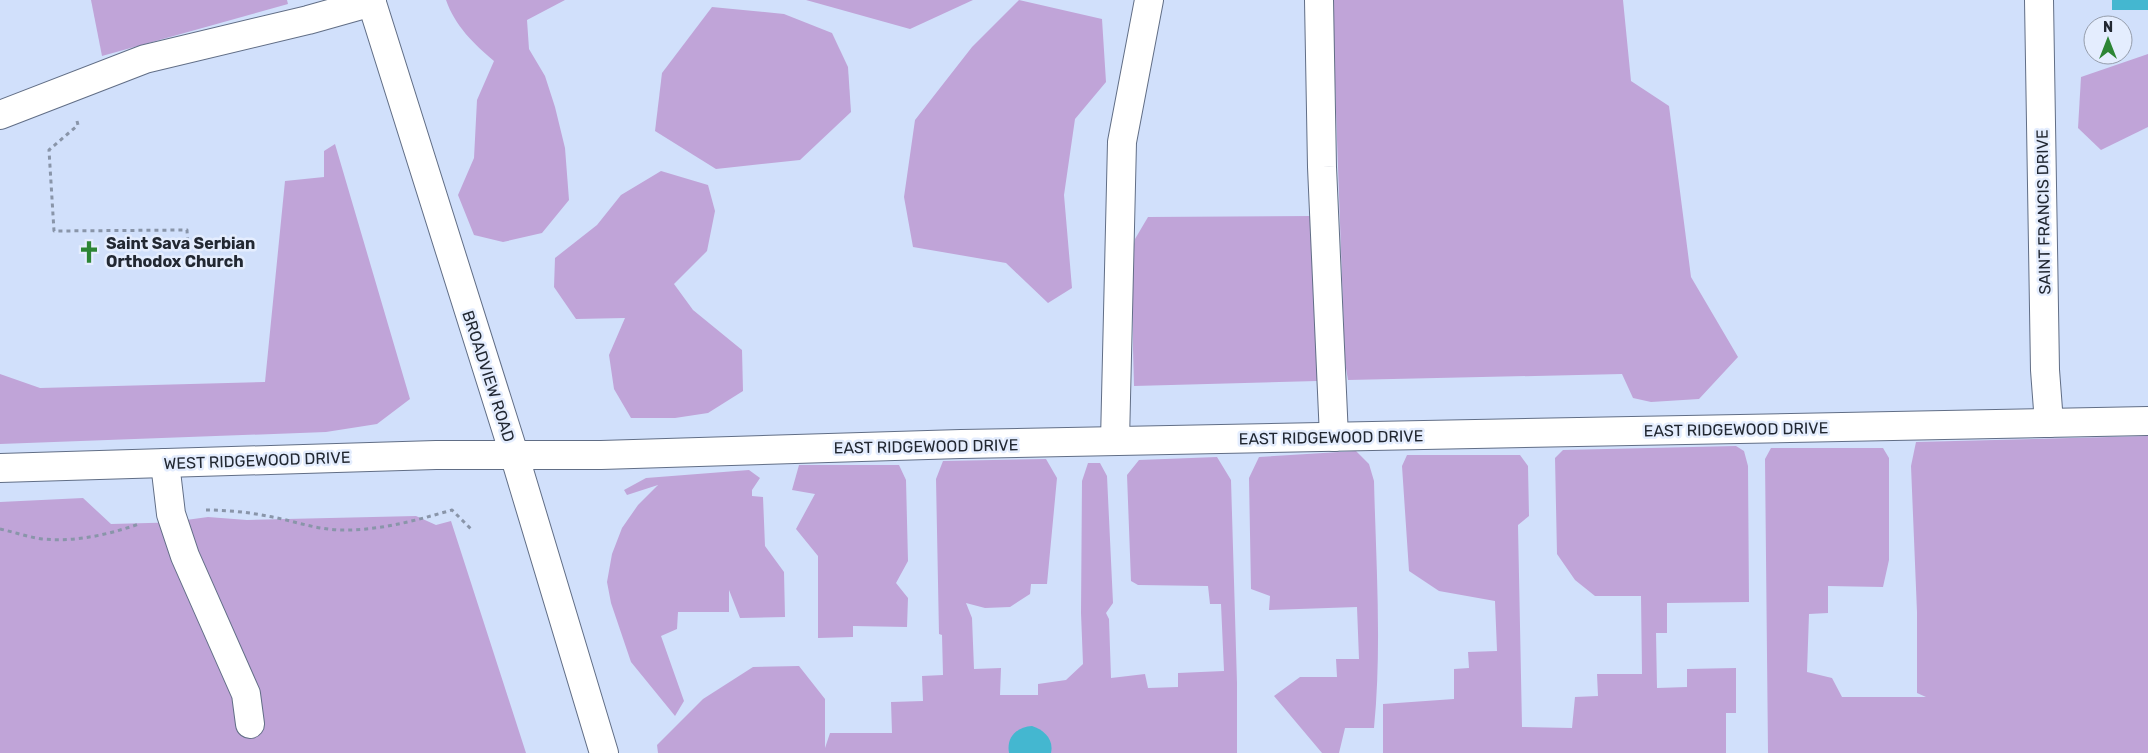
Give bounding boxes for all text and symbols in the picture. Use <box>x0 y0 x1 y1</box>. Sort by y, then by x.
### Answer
north arrow <box>2083 15 2133 65</box>
text: N <box>2103 19 2113 36</box>
street label: SAINT FRANCIS DRIVE <box>2033 129 2054 295</box>
place label: Saint Sava Serbian Orthodox Church <box>106 234 255 271</box>
church icon: Saint Sava Serbian Orthodox Church <box>76 239 102 265</box>
street label: BROADVIEW ROAD <box>458 308 519 444</box>
street label: EAST RIDGEWOOD DRIVE <box>1644 418 1828 441</box>
street label: EAST RIDGEWOOD DRIVE <box>1239 426 1423 449</box>
street label: EAST RIDGEWOOD DRIVE <box>834 435 1018 458</box>
street label: WEST RIDGEWOOD DRIVE <box>163 448 351 473</box>

